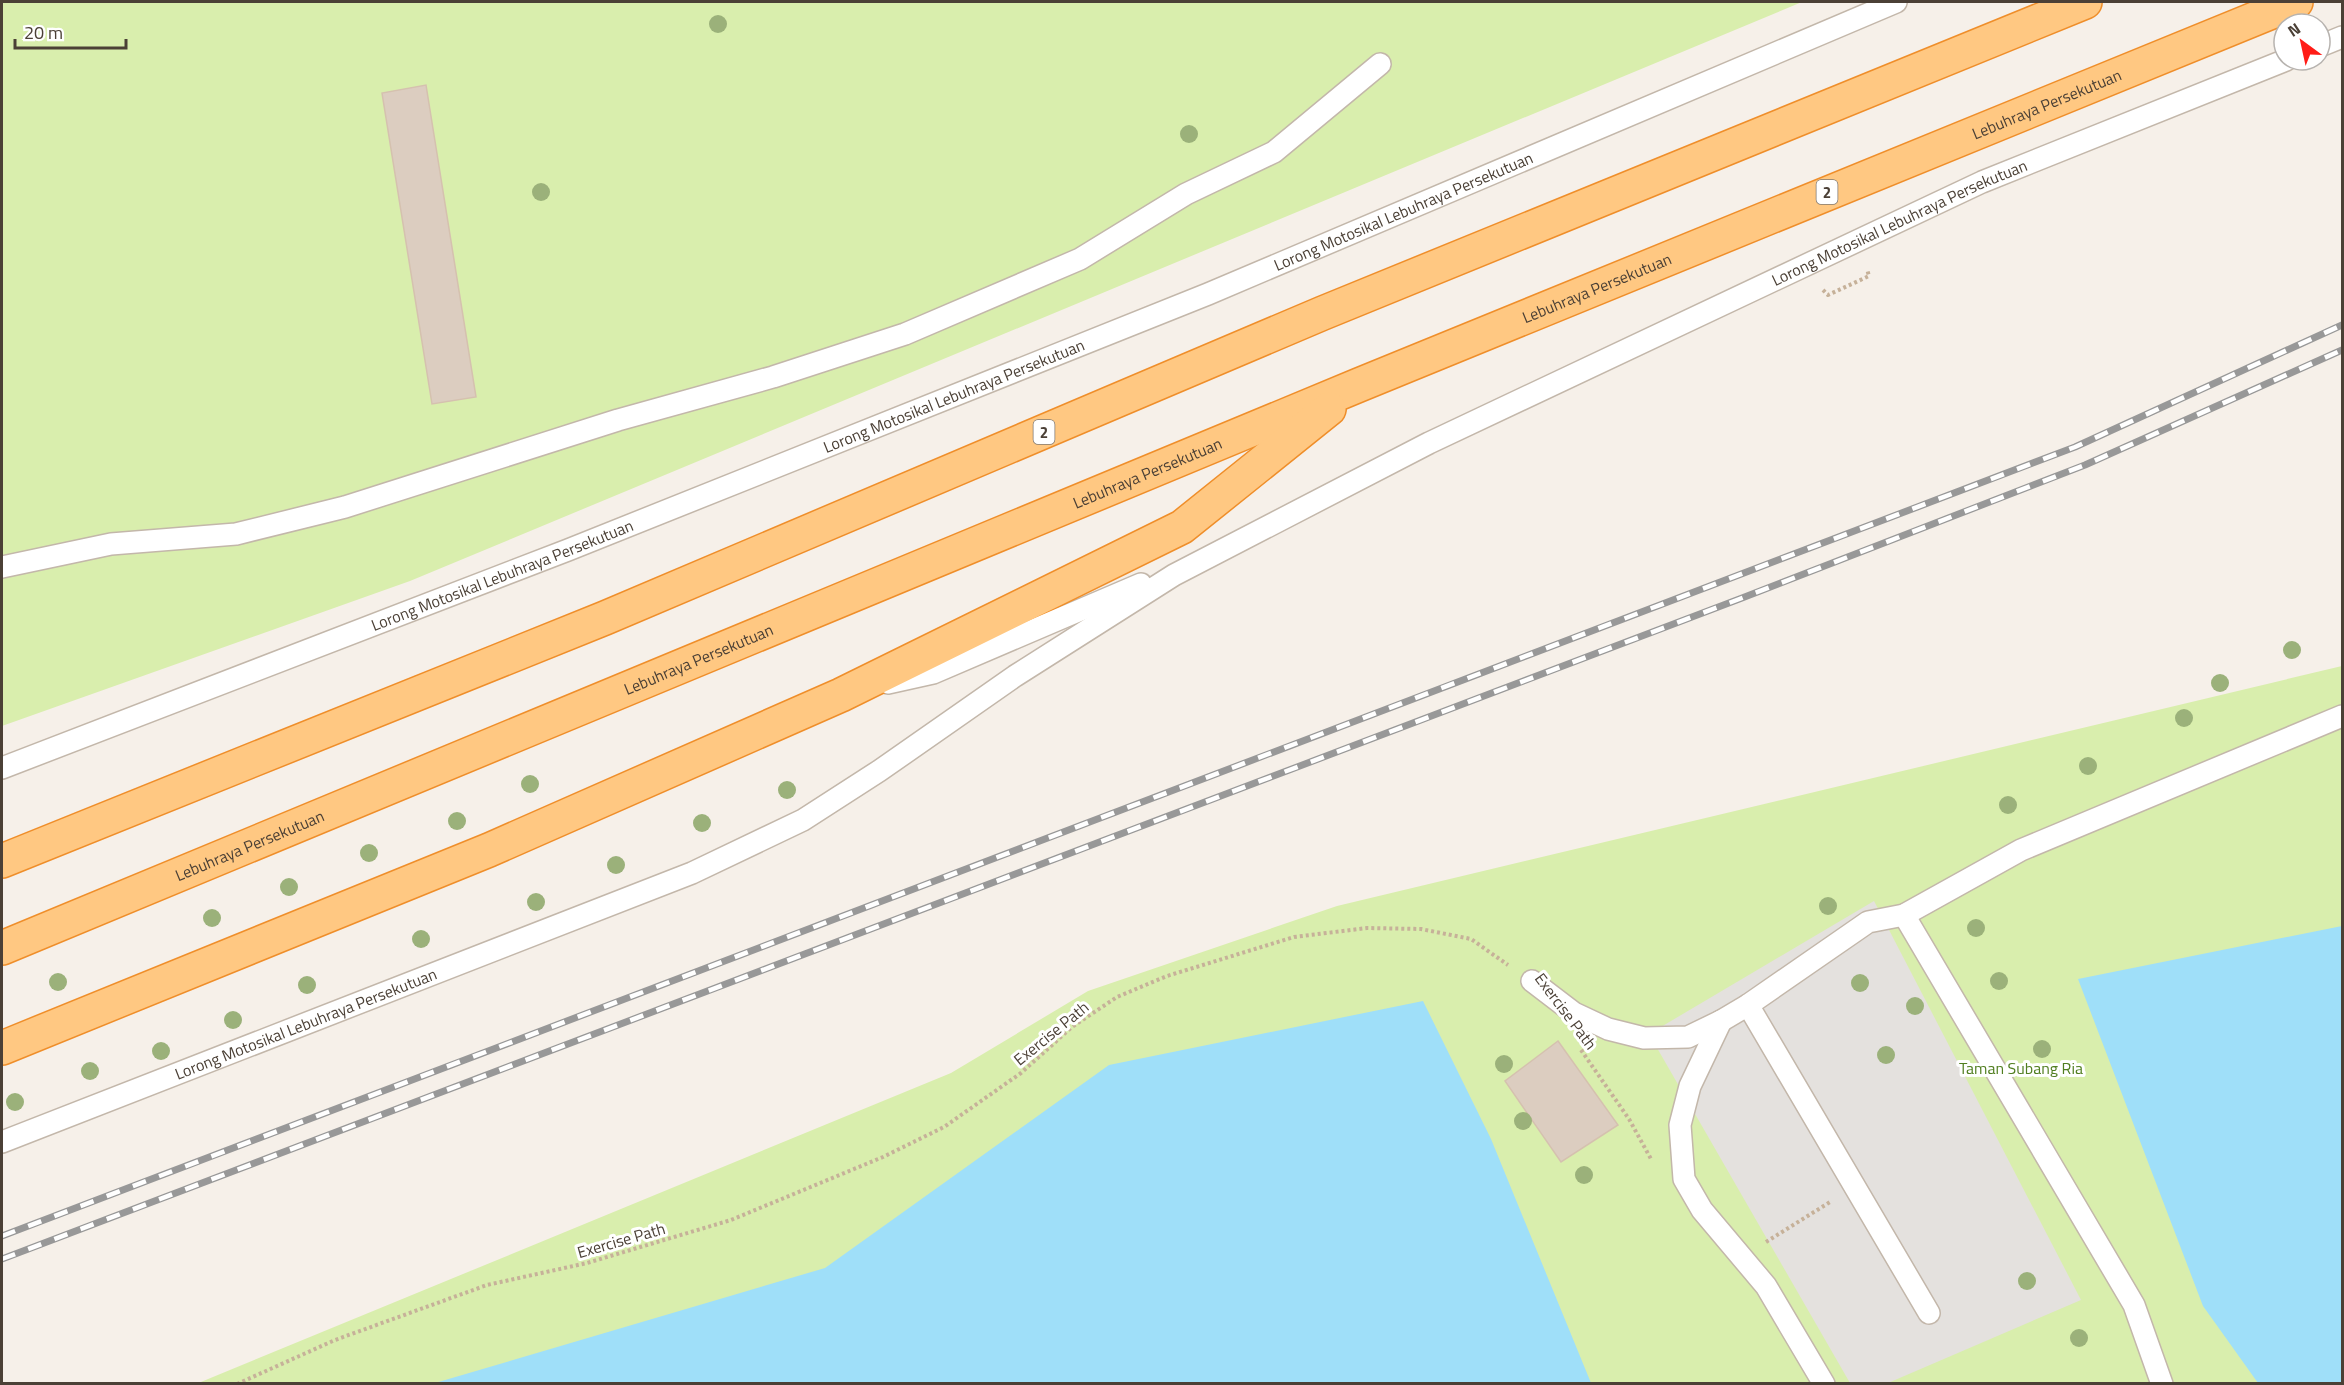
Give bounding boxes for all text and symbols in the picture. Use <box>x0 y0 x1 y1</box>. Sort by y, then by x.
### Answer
scale bar <box>15 12 126 50</box>
north arrow <box>2272 12 2332 72</box>
text: N <box>2283 16 2305 43</box>
text: 20 m <box>24 19 63 46</box>
street label: Lebuhraya Persekutuan <box>1968 63 2125 145</box>
street label: Lorong Motosikal Lebuhraya Persekutuan <box>1270 145 1537 277</box>
street label: Lorong Motosikal Lebuhraya Persekutuan <box>1767 153 2031 292</box>
road number: 2 <box>1816 180 1838 204</box>
street label: Lebuhraya Persekutuan <box>1518 247 1675 329</box>
street label: Lorong Motosikal Lebuhraya Persekutuan <box>820 333 1088 459</box>
road number: 2 <box>1034 420 1054 444</box>
street label: Lebuhraya Persekutuan <box>1069 431 1226 514</box>
street label: Lorong Motosikal Lebuhraya Persekutuan <box>368 513 637 637</box>
street label: Lebuhraya Persekutuan <box>620 617 777 701</box>
street label: Lebuhraya Persekutuan <box>171 804 328 887</box>
street label: Lorong Motosikal Lebuhraya Persekutuan <box>171 962 440 1086</box>
street label: Exercise Path <box>1529 968 1603 1054</box>
street label: Exercise Path <box>1008 995 1094 1071</box>
park label: Taman Subang Ria <box>1959 1056 2083 1080</box>
street label: Exercise Path <box>574 1216 668 1264</box>

